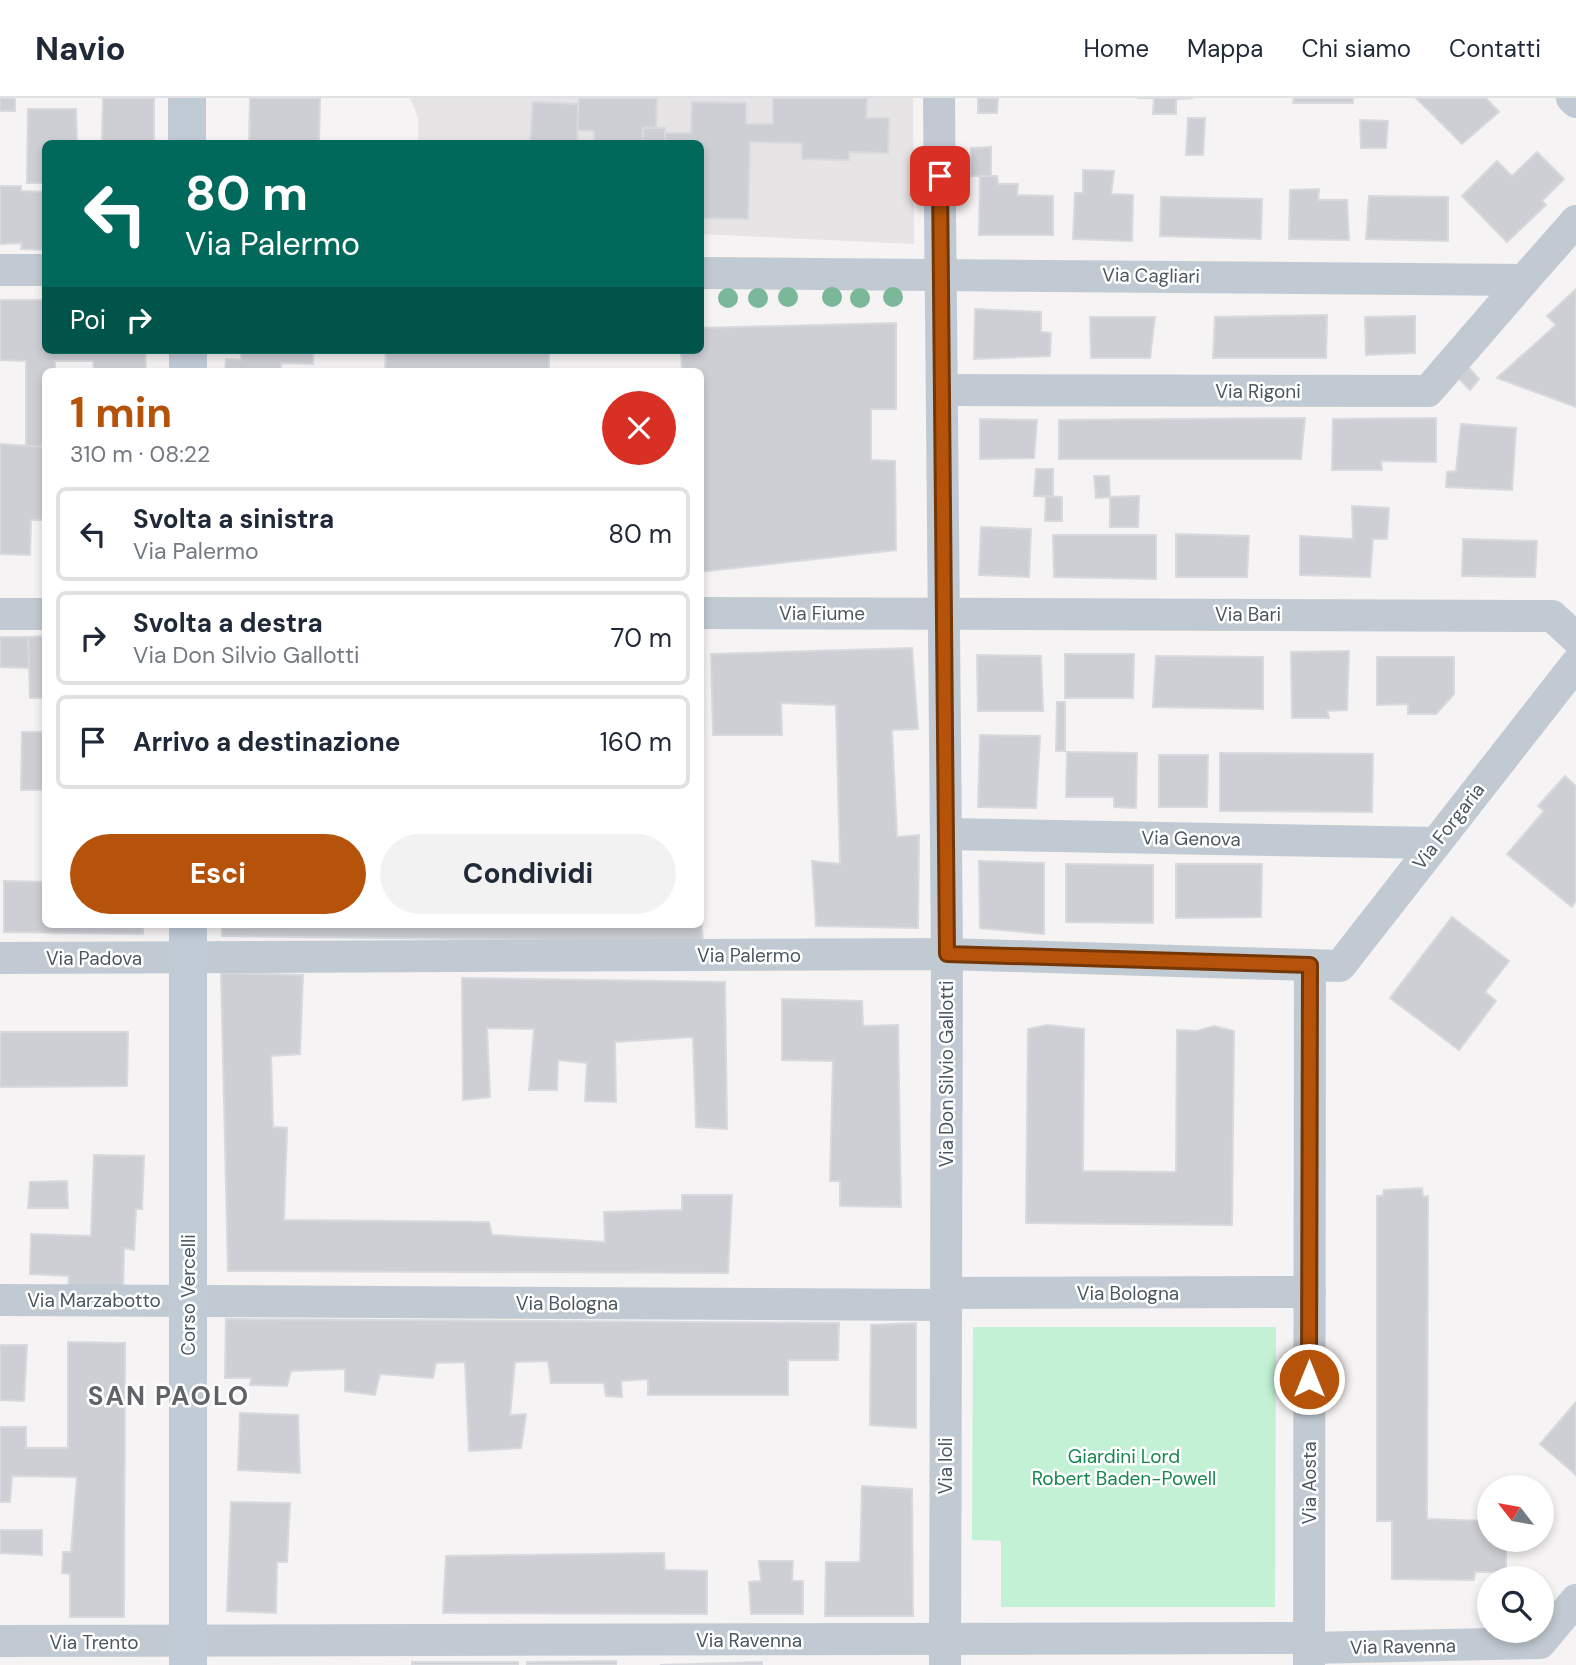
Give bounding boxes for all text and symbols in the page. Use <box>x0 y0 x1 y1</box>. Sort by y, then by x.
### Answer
text: Navio <box>35 27 126 70</box>
text: Home <box>1083 33 1149 64</box>
text: Mappa <box>1187 33 1263 64</box>
text: Chi siamo <box>1301 33 1411 64</box>
text: Contatti <box>1449 33 1541 64</box>
pin <box>910 146 970 206</box>
icon: arrive <box>921 157 959 195</box>
text: 80 m <box>185 161 308 225</box>
icon: left <box>70 168 161 259</box>
text: Via Palermo <box>185 223 360 265</box>
street label: Via Cagliari <box>1102 262 1200 289</box>
icon: right <box>120 301 158 339</box>
text: Poi <box>70 303 106 337</box>
street label: Via Rigoni <box>1215 379 1301 404</box>
text: 1 min <box>70 385 172 440</box>
button: close <box>602 391 676 465</box>
text: 310 m · 08:22 <box>70 439 210 469</box>
text: Svolta a sinistra <box>133 502 334 536</box>
icon: left <box>74 515 112 553</box>
text: 80 m <box>608 517 672 551</box>
text: Via Palermo <box>133 536 259 566</box>
street label: Via Fiume <box>779 601 865 626</box>
street label: Via Bari <box>1215 602 1281 627</box>
text: Svolta a destra <box>133 606 323 640</box>
icon: right <box>74 619 112 657</box>
text: 70 m <box>611 621 672 655</box>
text: Via Don Silvio Gallotti <box>133 640 360 670</box>
icon: arrive <box>74 723 112 761</box>
text: Arrivo a destinazione <box>133 725 400 759</box>
text: 160 m <box>600 725 672 759</box>
street label: Via Forgaria <box>1407 778 1490 875</box>
street label: Via Genova <box>1141 825 1241 852</box>
button: Esci <box>70 834 366 914</box>
button: Condividi <box>380 834 676 914</box>
street label: Via Palermo <box>697 943 801 968</box>
street label: Via Padova <box>46 946 142 971</box>
street label: Via Don Silvio Gallotti <box>934 980 959 1168</box>
street label: Corso Vercelli <box>176 1234 201 1356</box>
street label: Via Bologna <box>1077 1281 1179 1306</box>
street label: Via Marzabotto <box>27 1288 161 1313</box>
street label: Via Bologna <box>516 1291 618 1316</box>
position arrow <box>1272 1342 1346 1416</box>
district label: SAN PAOLO <box>88 1379 250 1413</box>
street label: Via Ioli <box>933 1437 958 1495</box>
street label: Via Aosta <box>1297 1442 1322 1524</box>
park label: Giardini Lord Robert Baden-Powell <box>1032 1444 1216 1491</box>
north arrow <box>1477 1475 1554 1552</box>
map controls <box>1477 1475 1554 1643</box>
button: search <box>1477 1566 1554 1643</box>
street label: Via Ravenna <box>696 1628 802 1653</box>
street label: Via Trento <box>49 1630 139 1655</box>
street label: Via Ravenna <box>1350 1633 1456 1660</box>

